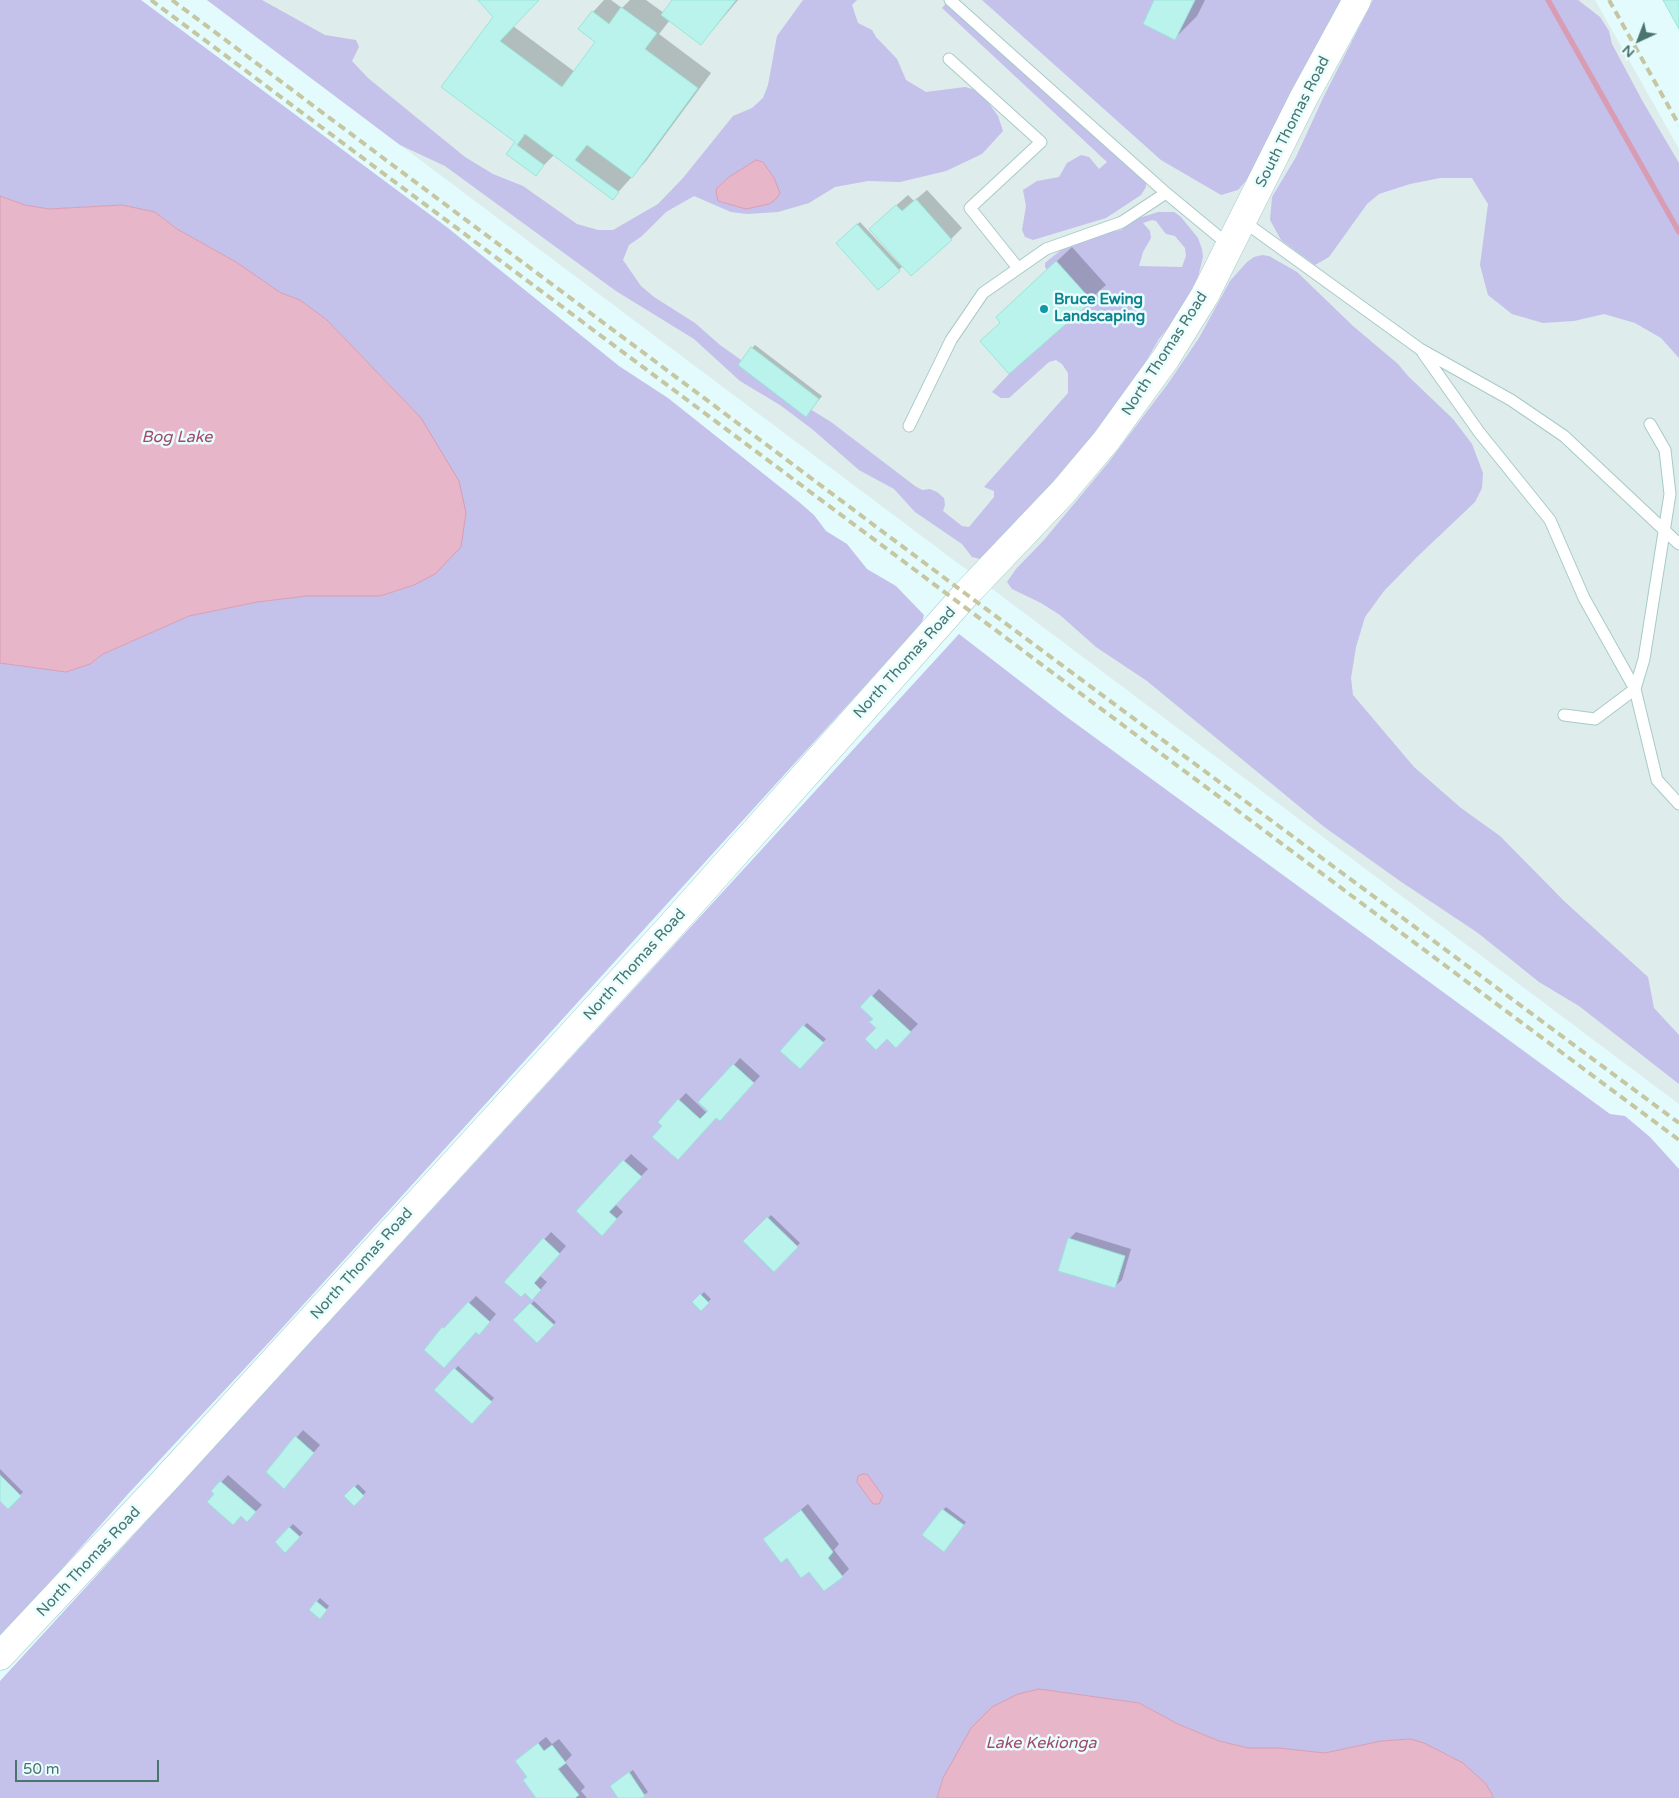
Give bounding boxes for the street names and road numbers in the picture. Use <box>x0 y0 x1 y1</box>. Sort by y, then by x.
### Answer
street label: South Thomas Road <box>1252 54 1334 190</box>
street label: North Thomas Road <box>1118 289 1212 419</box>
street label: North Thomas Road <box>850 604 960 722</box>
street label: North Thomas Road <box>580 906 690 1024</box>
street label: North Thomas Road <box>307 1205 417 1323</box>
street label: North Thomas Road <box>33 1503 145 1621</box>

